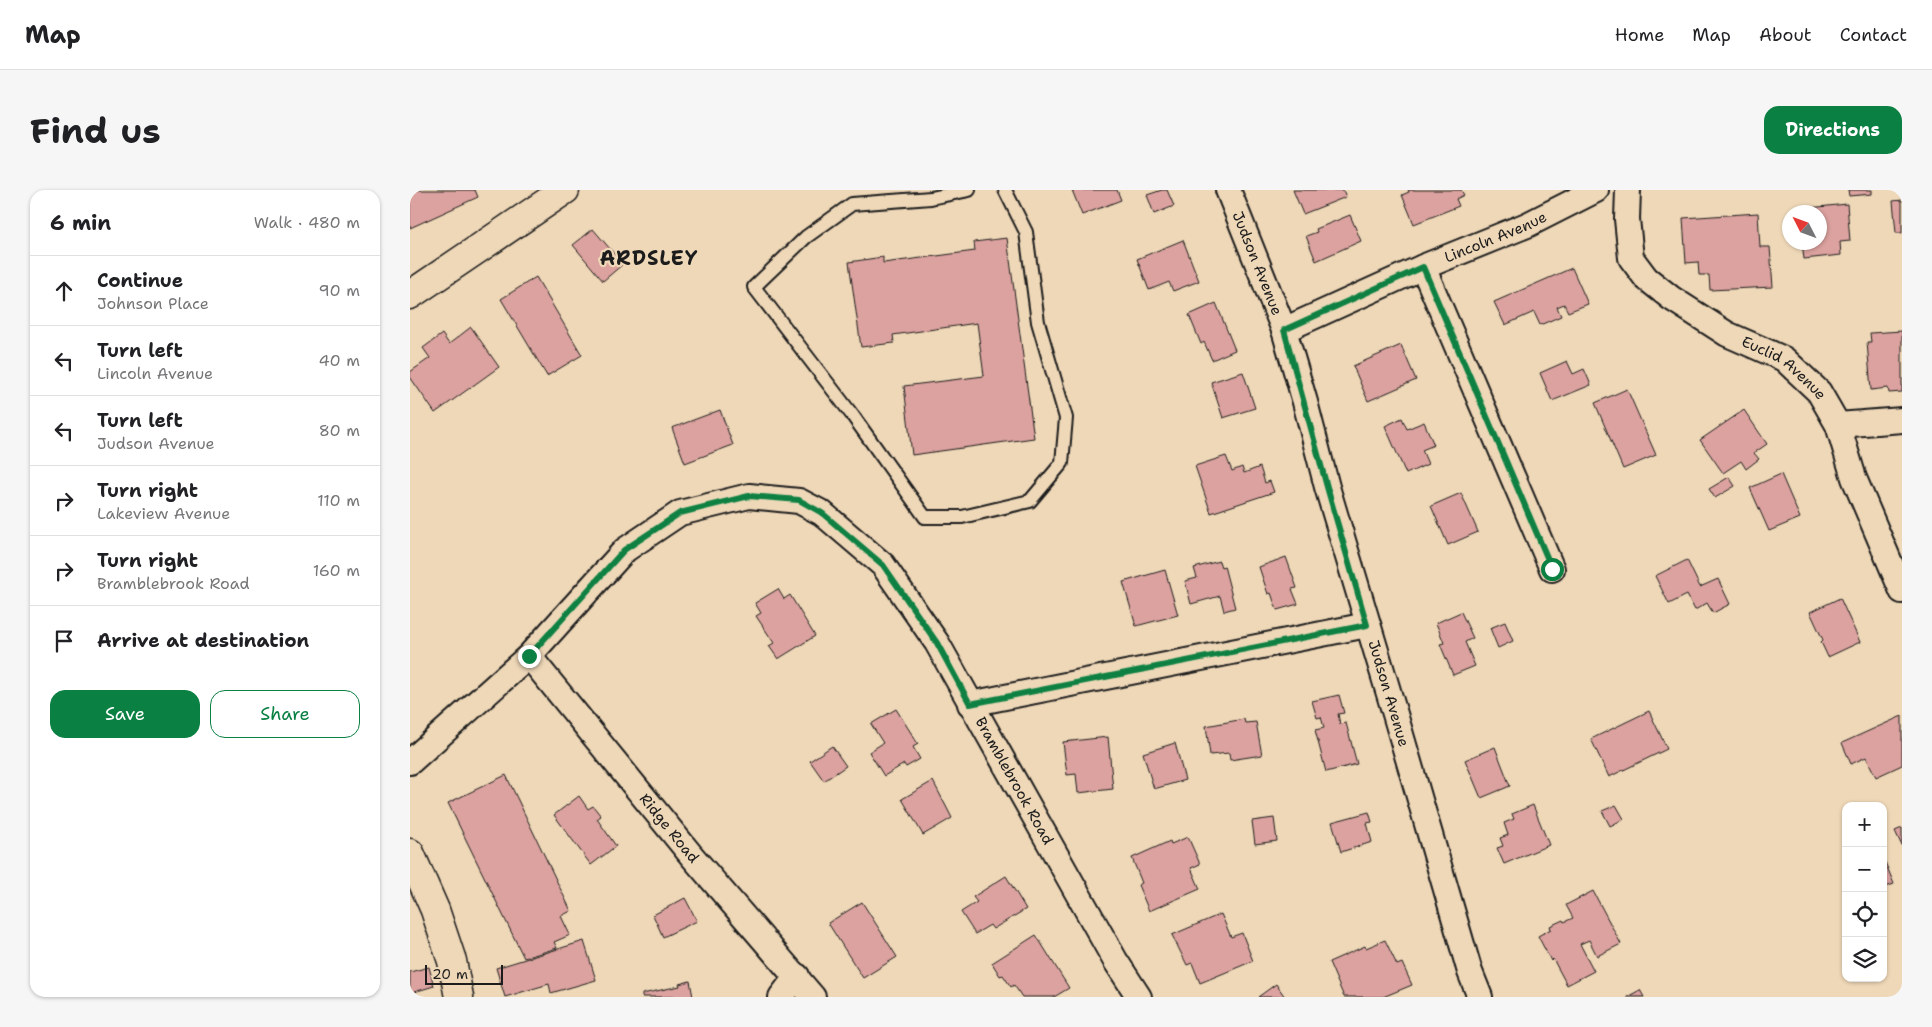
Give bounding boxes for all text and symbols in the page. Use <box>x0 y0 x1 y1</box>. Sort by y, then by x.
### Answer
text: Map <box>25 19 81 51</box>
text: Home <box>1615 23 1664 47</box>
text: Map <box>1692 23 1731 47</box>
text: About <box>1759 23 1812 47</box>
text: Contact <box>1840 23 1907 47</box>
button: Directions <box>1764 106 1902 154</box>
text: Find us <box>30 107 161 154</box>
north arrow <box>1782 205 1827 250</box>
street label: Lincoln Avenue <box>1441 207 1550 267</box>
street label: Judson Avenue <box>1228 208 1287 318</box>
text: 6 min <box>50 209 111 237</box>
text: Walk · 480 m <box>254 212 360 233</box>
district label: ARDSLEY <box>600 245 698 271</box>
text: Continue <box>97 268 183 293</box>
icon: ahead <box>50 277 78 305</box>
text: 90 m <box>319 280 360 301</box>
text: Johnson Place <box>97 293 209 314</box>
street label: Euclid Avenue <box>1738 332 1831 403</box>
text: Turn left <box>97 338 183 363</box>
icon: left <box>50 347 78 375</box>
text: 40 m <box>318 350 360 371</box>
text: Lincoln Avenue <box>97 363 213 384</box>
text: Turn left <box>97 408 183 433</box>
icon: left <box>50 417 78 445</box>
text: 80 m <box>319 420 360 441</box>
text: Judson Avenue <box>97 433 215 454</box>
text: Turn right <box>97 478 198 503</box>
icon: right <box>50 487 78 515</box>
text: 110 m <box>317 490 360 511</box>
text: Lakeview Avenue <box>97 503 230 524</box>
text: Turn right <box>97 548 198 573</box>
icon: right <box>50 557 78 585</box>
route start <box>1541 558 1564 581</box>
text: 160 m <box>313 560 360 581</box>
text: Bramblebrook Road <box>97 573 250 594</box>
icon: arrive <box>50 627 78 655</box>
text: Arrive at destination <box>97 628 309 653</box>
street label: Judson Avenue <box>1363 638 1414 749</box>
route end <box>518 645 541 668</box>
button: Save <box>50 690 200 738</box>
button: Share <box>210 690 360 738</box>
street label: Bramblebrook Road <box>971 713 1058 849</box>
street label: Ridge Road <box>635 789 704 868</box>
map controls <box>1842 802 1887 982</box>
button: + <box>1842 802 1887 847</box>
button: − <box>1842 847 1887 892</box>
button: locate <box>1842 892 1887 937</box>
button: layers <box>1842 937 1887 982</box>
scale bar <box>425 962 502 985</box>
text: 20 m <box>432 965 468 983</box>

